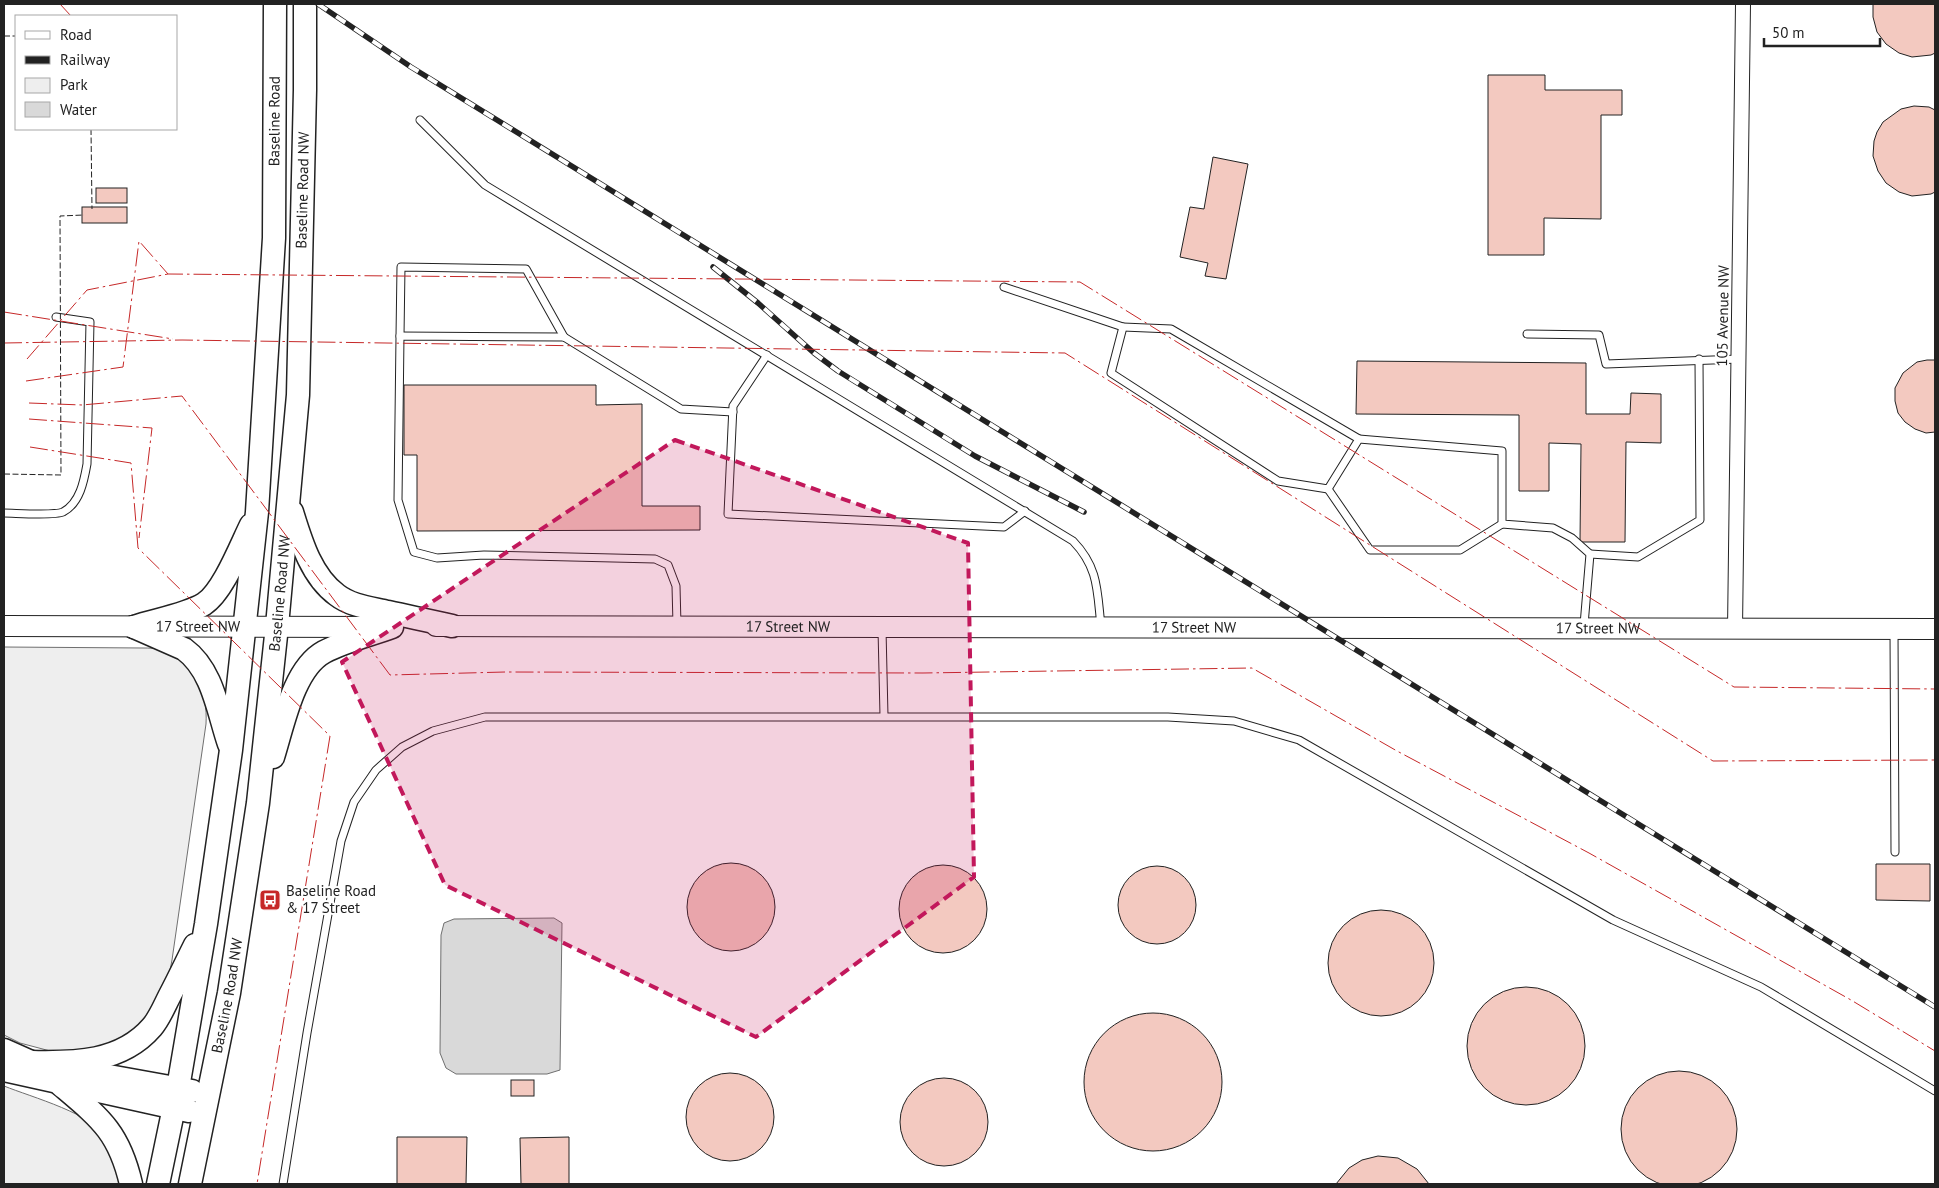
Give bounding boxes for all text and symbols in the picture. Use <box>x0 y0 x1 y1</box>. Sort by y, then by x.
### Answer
legend <box>15 15 178 130</box>
scale bar <box>1764 15 1880 47</box>
text: 50 m <box>1772 23 1805 42</box>
text: Road <box>60 25 92 44</box>
text: Railway <box>60 50 110 69</box>
text: Park <box>60 75 88 94</box>
street label: Baseline Road <box>264 76 284 166</box>
text: Water <box>60 100 97 119</box>
street label: Baseline Road NW <box>291 131 313 249</box>
street label: 105 Avenue NW <box>1712 265 1733 367</box>
street label: Baseline Road NW <box>264 534 294 652</box>
street label: 17 Street NW <box>156 616 241 636</box>
street label: 17 Street NW <box>746 617 831 636</box>
street label: 17 Street NW <box>1152 617 1237 637</box>
street label: 17 Street NW <box>1556 618 1641 637</box>
place label: Baseline Road & 17 Street <box>286 881 376 917</box>
bus stop icon: Baseline Road & 17 Street <box>258 888 282 912</box>
street label: Baseline Road NW <box>207 936 246 1055</box>

